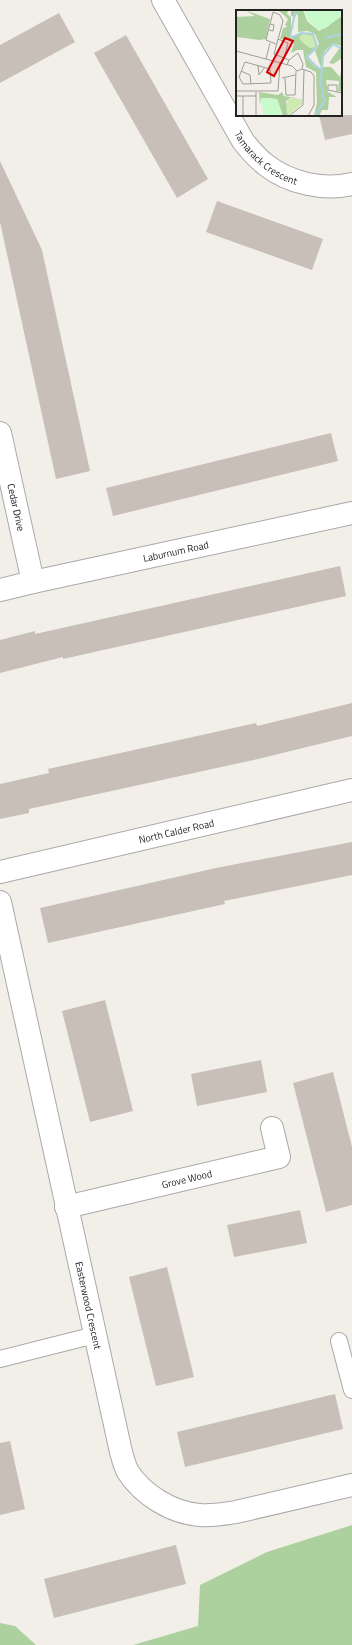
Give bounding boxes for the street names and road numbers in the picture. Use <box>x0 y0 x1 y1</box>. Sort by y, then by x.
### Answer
street label: Tamarack Crescent <box>231 128 300 189</box>
street label: Cedar Drive <box>3 482 28 533</box>
street label: Laburnum Road <box>142 537 210 566</box>
street label: North Calder Road <box>137 815 216 847</box>
street label: Grove Wood <box>160 1166 214 1192</box>
street label: Easterwood Crescent <box>71 1260 105 1351</box>

